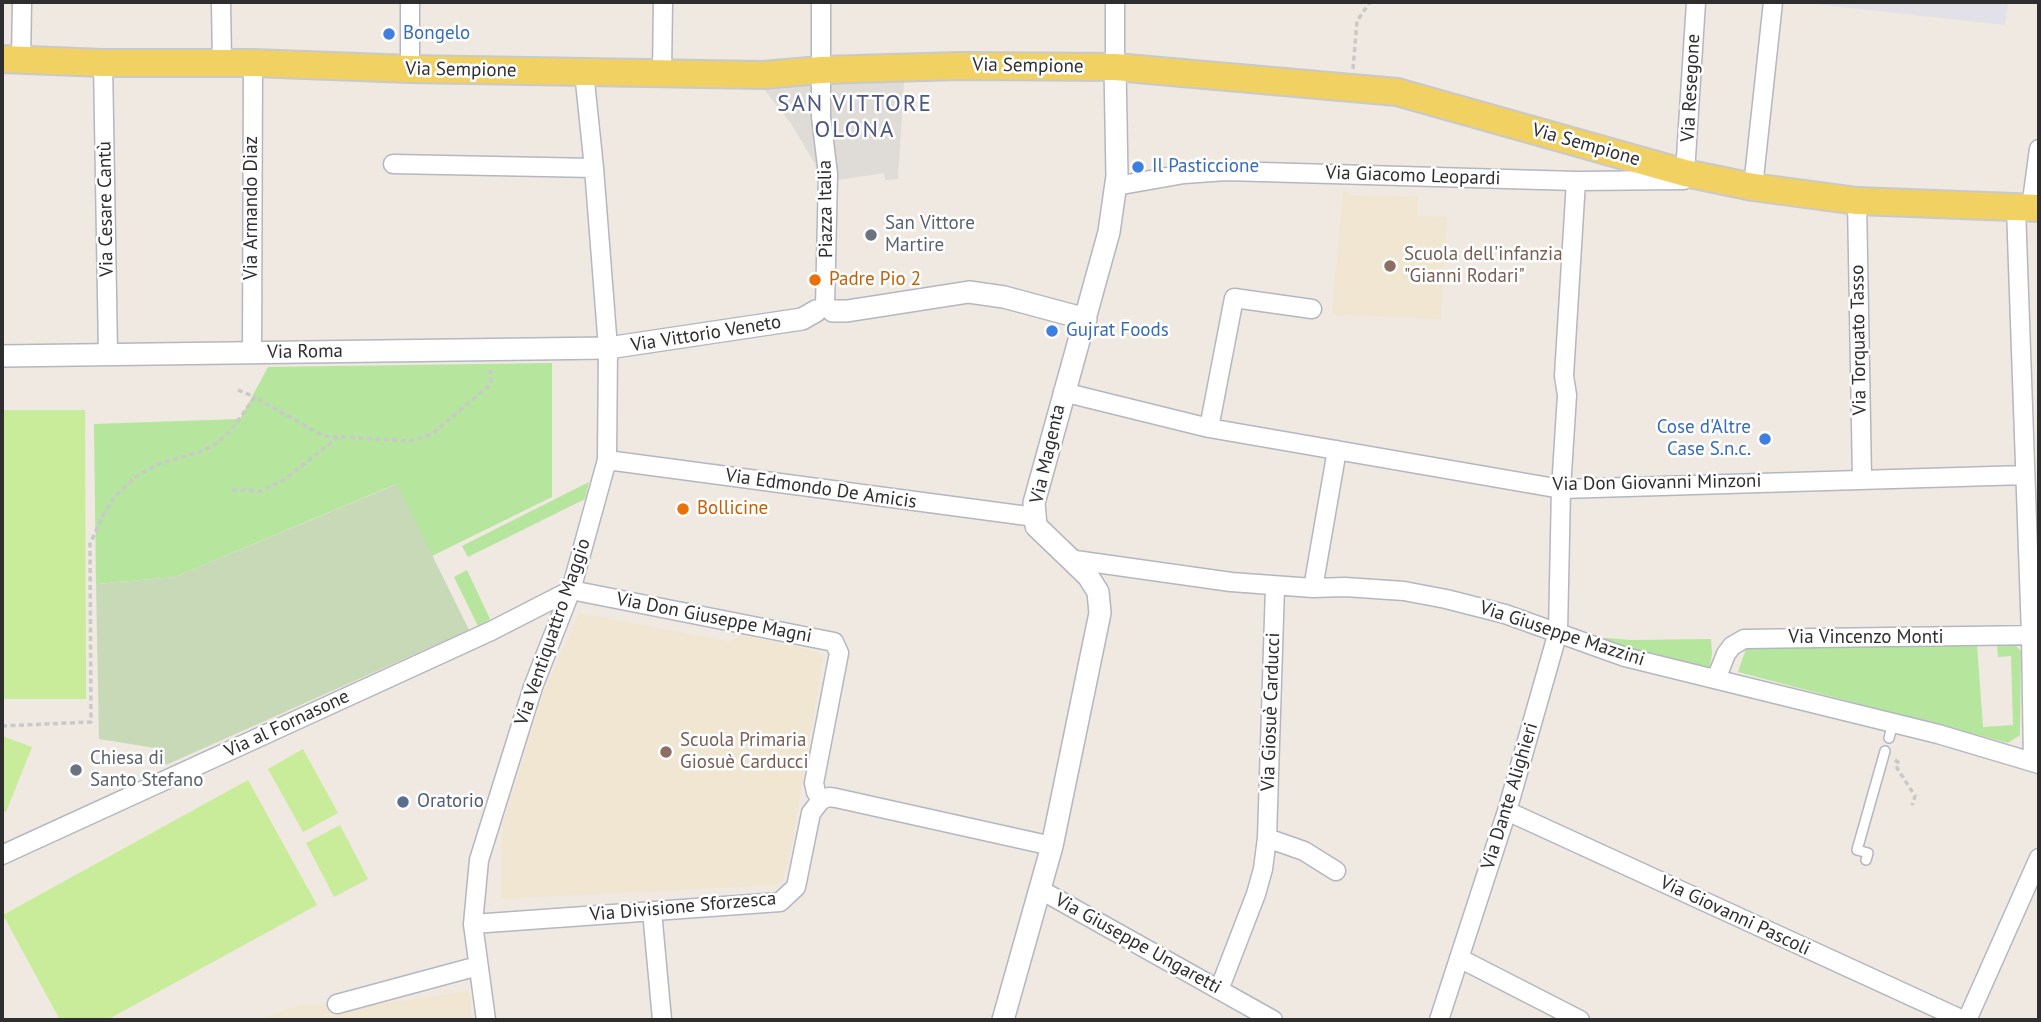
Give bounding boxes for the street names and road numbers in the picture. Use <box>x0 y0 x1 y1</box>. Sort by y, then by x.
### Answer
street label: Via Resegone <box>1677 33 1705 143</box>
street label: Via Sempione <box>972 54 1084 78</box>
street label: Via Sempione <box>405 58 517 82</box>
street label: Via Sempione <box>1529 119 1643 171</box>
street label: Via Armando Diaz <box>241 136 263 280</box>
street label: Via Cesare Cantù <box>93 141 119 277</box>
street label: Piazza Italia <box>814 160 838 258</box>
street label: Via Giacomo Leopardi <box>1325 162 1501 190</box>
street label: Via Torquato Tasso <box>1846 264 1872 416</box>
street label: Via Vittorio Veneto <box>629 311 783 357</box>
street label: Via Roma <box>267 340 343 364</box>
street label: Via Magenta <box>1026 402 1070 506</box>
street label: Via Edmondo De Amicis <box>724 464 918 514</box>
street label: Via Don Giovanni Minzoni <box>1552 470 1762 496</box>
street label: Via Ventiquattro Maggio <box>510 536 596 728</box>
street label: Via Don Giuseppe Magni <box>614 588 814 648</box>
street label: Via Giuseppe Mazzini <box>1477 597 1647 671</box>
street label: Via Vincenzo Monti <box>1788 627 1944 649</box>
street label: Via Giosuè Carducci <box>1257 632 1285 792</box>
street label: Via al Fornasone <box>221 685 353 763</box>
street label: Via Dante Alighieri <box>1477 720 1543 872</box>
street label: Via Giovanni Pascoli <box>1656 871 1814 961</box>
street label: Via Divisione Sforzesca <box>589 887 777 927</box>
street label: Via Giuseppe Ungaretti <box>1051 889 1225 999</box>

